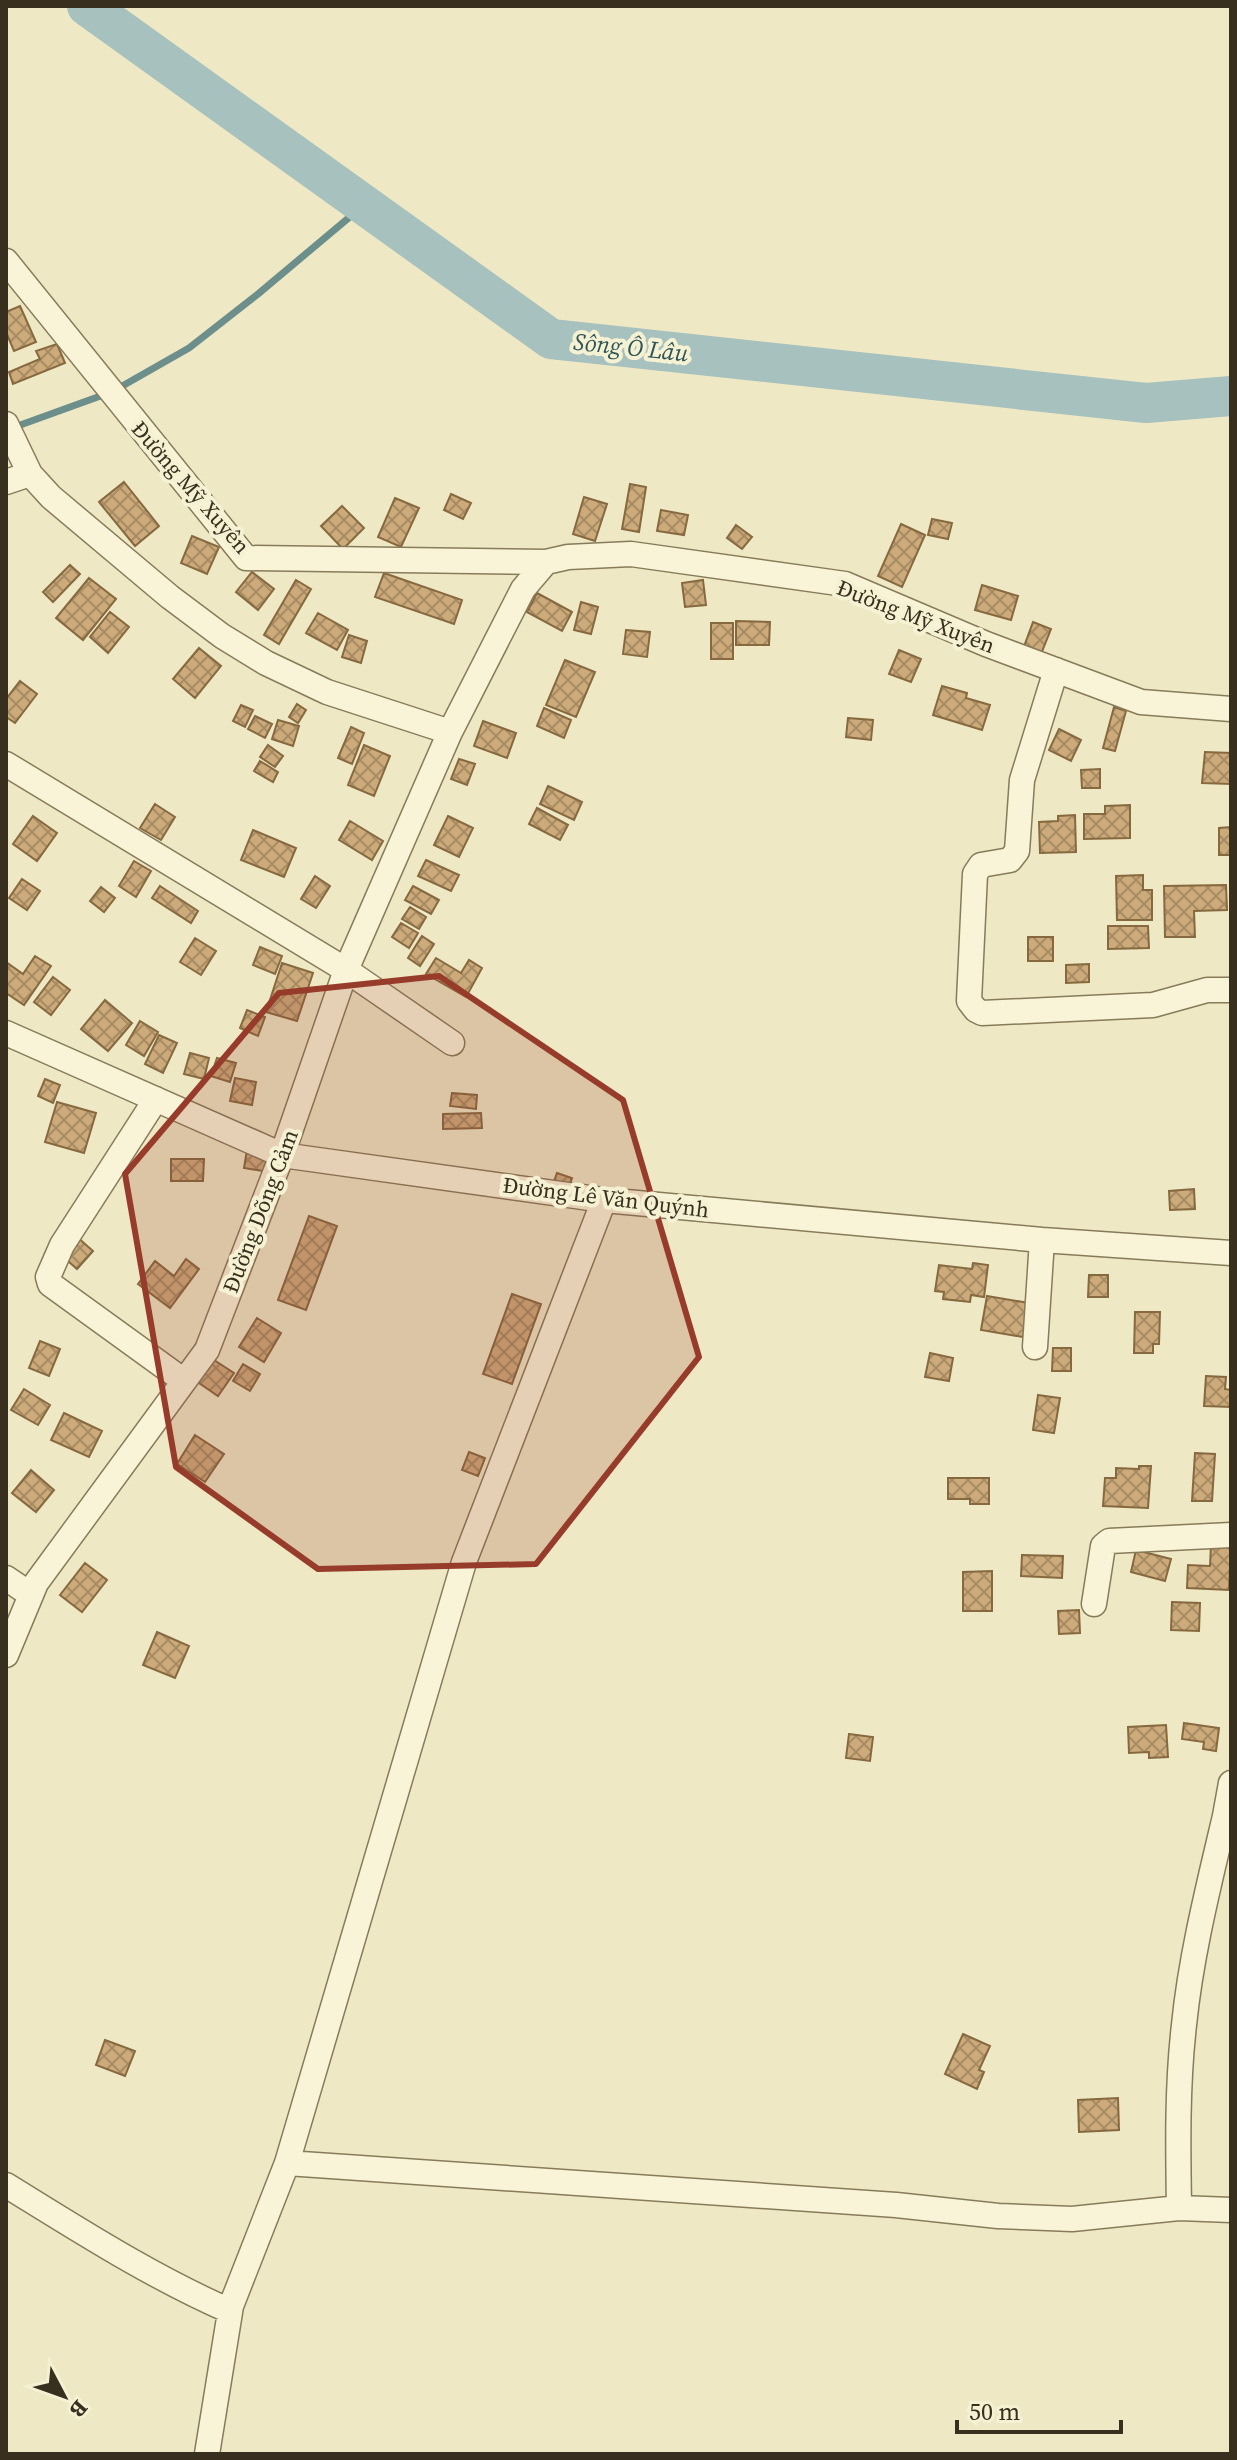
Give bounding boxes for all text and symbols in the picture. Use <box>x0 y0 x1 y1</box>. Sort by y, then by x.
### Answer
water label: Sông Ô Lâu <box>572 325 690 369</box>
street label: Đường Mỹ Xuyên <box>125 414 257 560</box>
street label: Đường Mỹ Xuyên <box>833 572 999 660</box>
street label: Đường Dõng Cảm <box>215 1125 305 1297</box>
street label: Đường Lê Văn Quýnh <box>501 1169 711 1225</box>
north arrow <box>24 2356 104 2436</box>
scale bar <box>957 2384 1121 2434</box>
text: B <box>63 2394 95 2424</box>
text: 50 m <box>969 2395 1020 2428</box>

